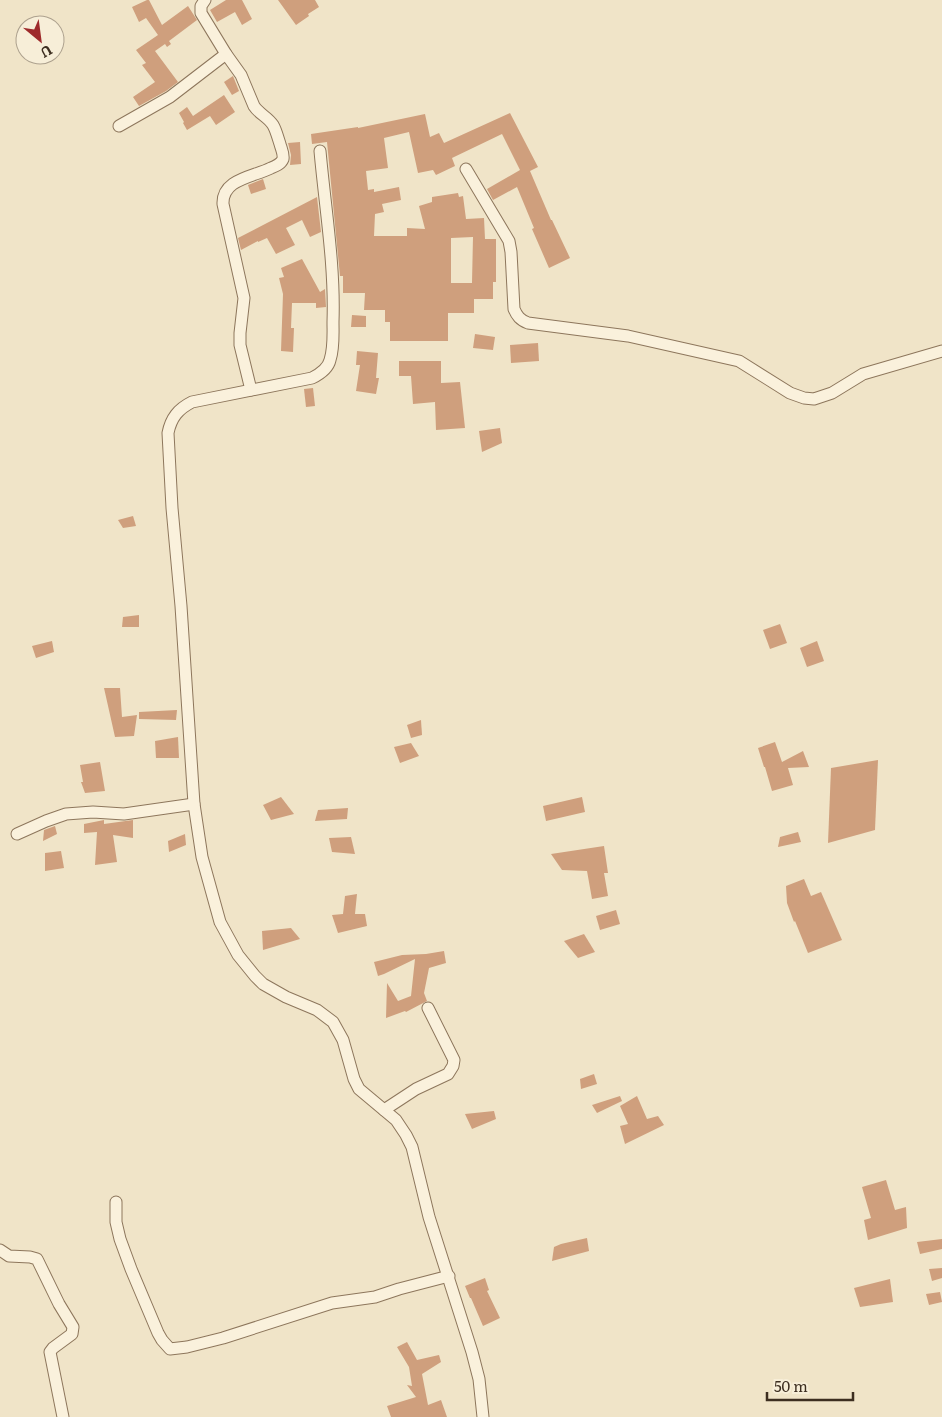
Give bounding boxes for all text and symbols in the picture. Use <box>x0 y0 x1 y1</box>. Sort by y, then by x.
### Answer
north arrow <box>15 15 65 65</box>
text: U <box>37 41 56 64</box>
scale bar <box>767 1370 853 1402</box>
text: 50 m <box>774 1374 808 1397</box>

